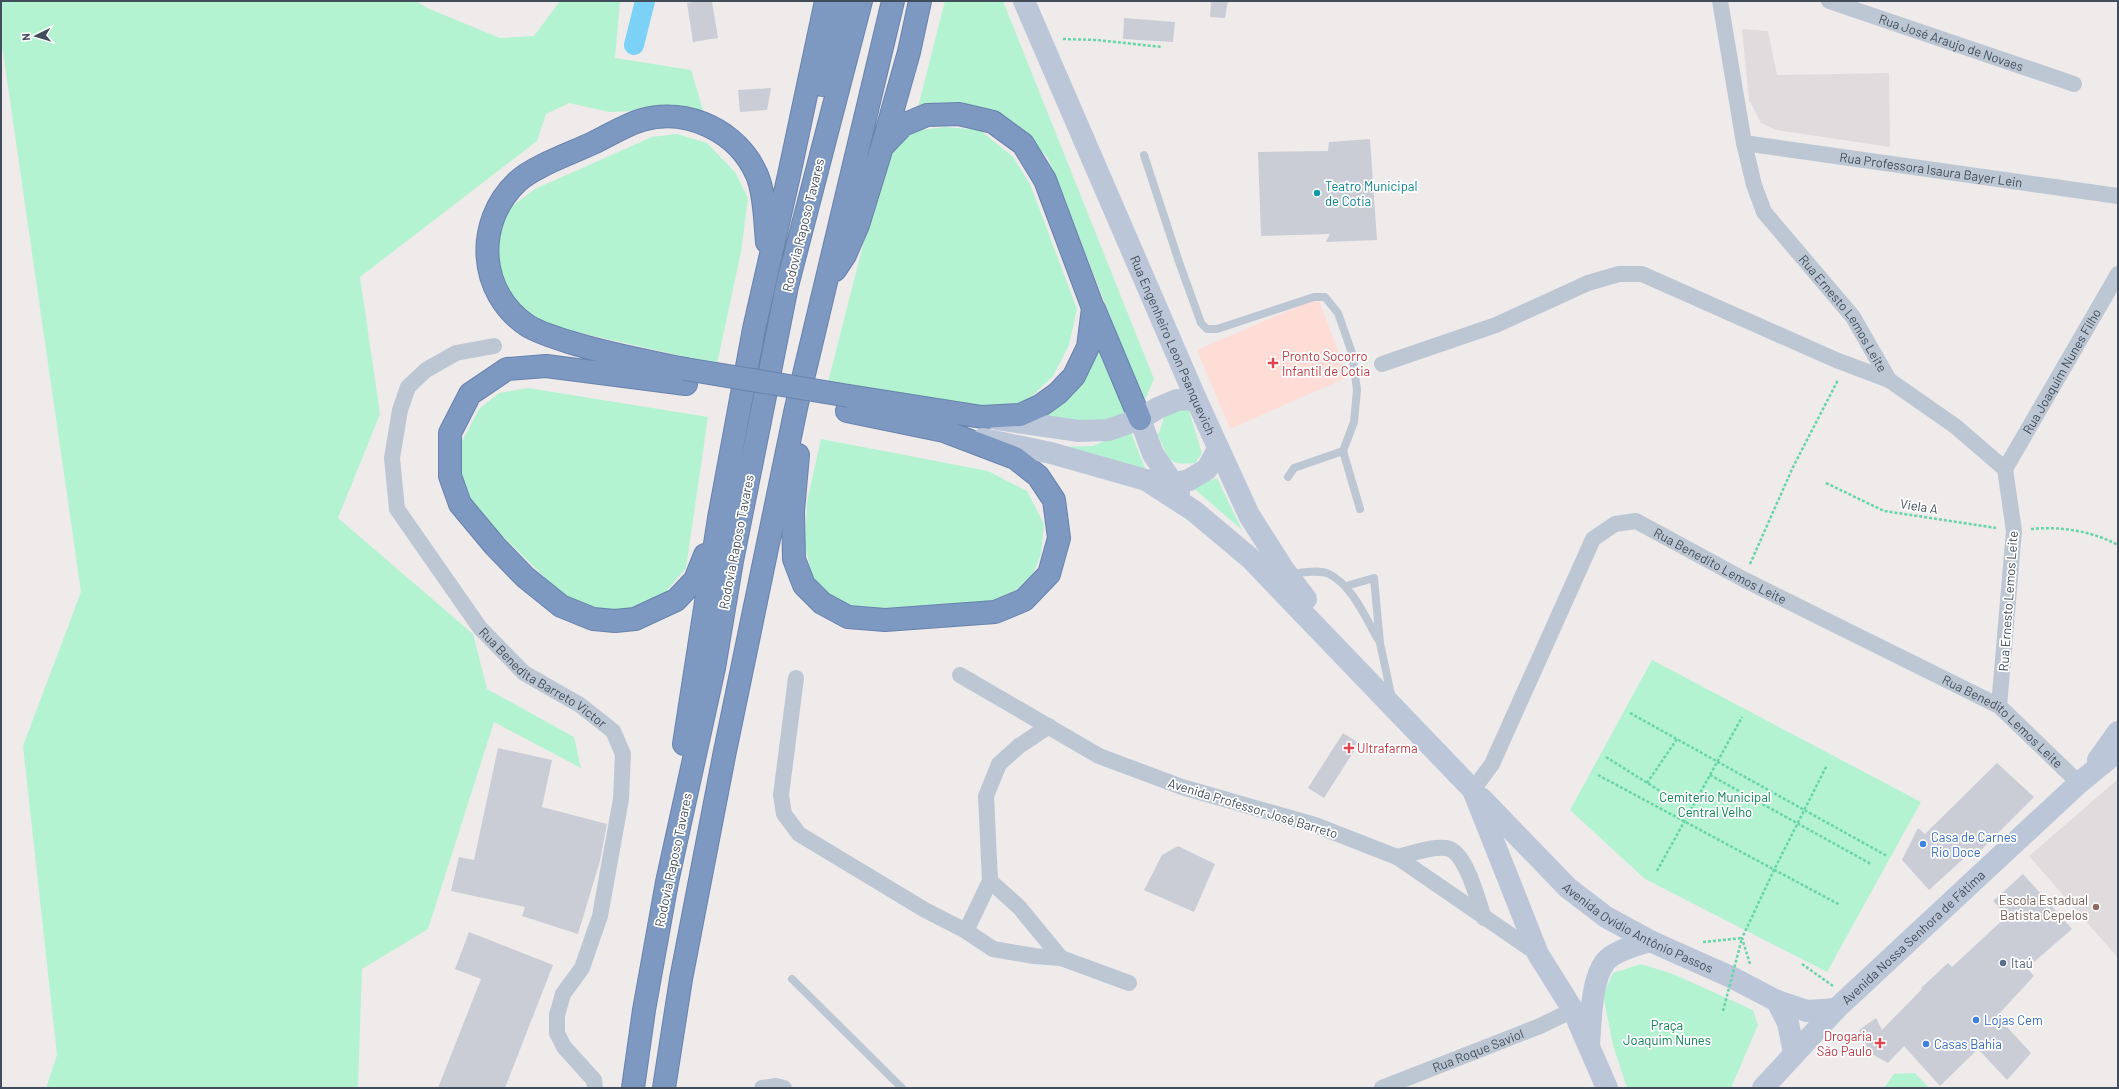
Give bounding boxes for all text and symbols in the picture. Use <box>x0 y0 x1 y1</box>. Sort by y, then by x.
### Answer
street label: Rua José Araujo de Novaes <box>1877 10 2026 74</box>
north arrow <box>16 16 56 56</box>
text: N <box>19 33 32 41</box>
street label: Rua Professora Isaura Bayer Lein <box>1839 149 2024 190</box>
street label: Rodovia Raposo Tavares <box>779 157 827 293</box>
place label: Teatro Municipal de Cotia <box>1325 178 1418 209</box>
marker: Teatro Municipal de Cotia <box>1312 188 1322 198</box>
street label: Rua Ernesto Lemos Leite <box>1796 251 1891 375</box>
street label: Rua Engenheiro Leon Psanquevich <box>1127 253 1219 437</box>
street label: Rua Joaquim Nunes Filho <box>2019 306 2104 437</box>
place label: Pronto Socorro Infantil de Cotia <box>1282 348 1370 379</box>
marker: Pronto Socorro Infantil de Cotia <box>1267 357 1279 369</box>
street label: Rodovia Raposo Tavares <box>715 473 757 611</box>
street label: Viela A <box>1899 495 1939 517</box>
street label: Rua Benedito Lemos Leite <box>1651 524 1789 607</box>
street label: Rua Ernesto Lemos Leite <box>1995 530 2021 672</box>
street label: Rua Benedita Barreto Victor <box>476 624 610 731</box>
street label: Rua Benedito Lemos Leite <box>1940 671 2066 771</box>
place label: Ultrafarma <box>1357 740 1418 756</box>
marker: Ultrafarma <box>1344 743 1354 753</box>
street label: Avenida Professor José Barreto <box>1166 774 1340 842</box>
park label: Cemiterio Municipal Central Velho <box>1659 789 1771 820</box>
street label: Rodovia Raposo Tavares <box>651 792 695 928</box>
place label: Casa de Carnes Rio Doce <box>1931 829 2017 860</box>
marker: Casa de Carnes Rio Doce <box>1918 839 1928 849</box>
street label: Avenida Nossa Senhora de Fátima <box>1838 867 1988 1008</box>
street label: Avenida Ovídio Antônio Passos <box>1559 879 1716 976</box>
place label: Escola Estadual Batista Cepelos <box>1999 892 2088 923</box>
marker: Escola Estadual Batista Cepelos <box>2091 902 2101 912</box>
place label: Itaú <box>2011 955 2033 971</box>
marker: Itaú <box>1998 958 2008 968</box>
place label: Lojas Cem <box>1984 1012 2043 1028</box>
marker: Lojas Cem <box>1971 1015 1981 1025</box>
park label: Praça Joaquim Nunes <box>1623 1017 1711 1048</box>
street label: Rua Roque Saviol <box>1430 1025 1526 1075</box>
place label: Drogaria São Paulo <box>1817 1028 1872 1059</box>
place label: Casas Bahia <box>1934 1036 2002 1052</box>
marker: Drogaria São Paulo <box>1875 1038 1885 1048</box>
marker: Casas Bahia <box>1921 1039 1931 1049</box>

